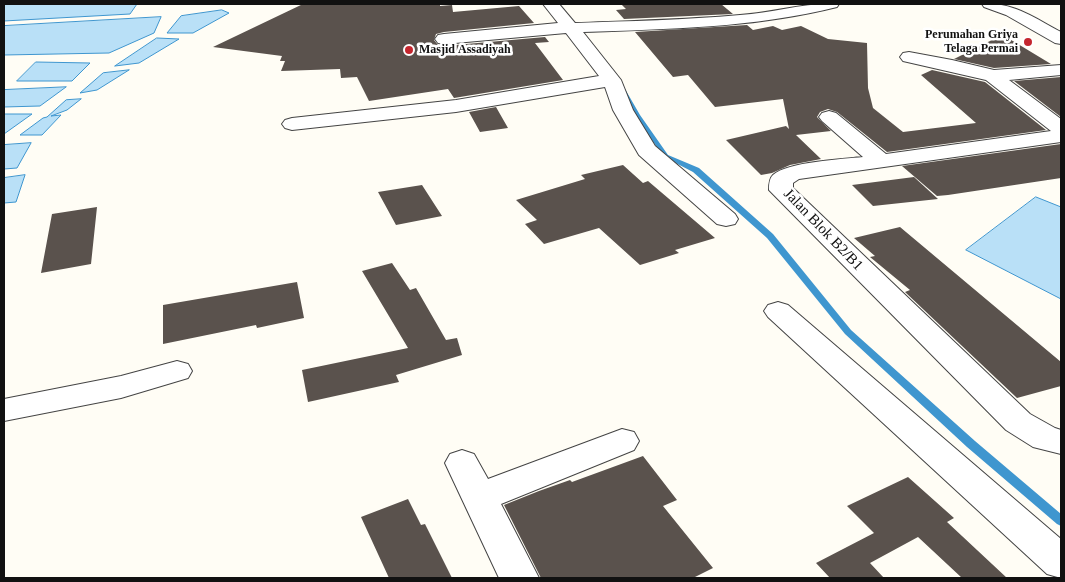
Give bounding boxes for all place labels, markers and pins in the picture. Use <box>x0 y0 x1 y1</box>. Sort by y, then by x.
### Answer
place label: Perumahan Griya Telaga Permai <box>925 28 1018 56</box>
marker: Perumahan Griya Telaga Permai <box>1022 36 1034 48</box>
place label: Masjid Assadiyah <box>419 43 511 57</box>
marker: Masjid Assadiyah <box>403 44 415 56</box>

